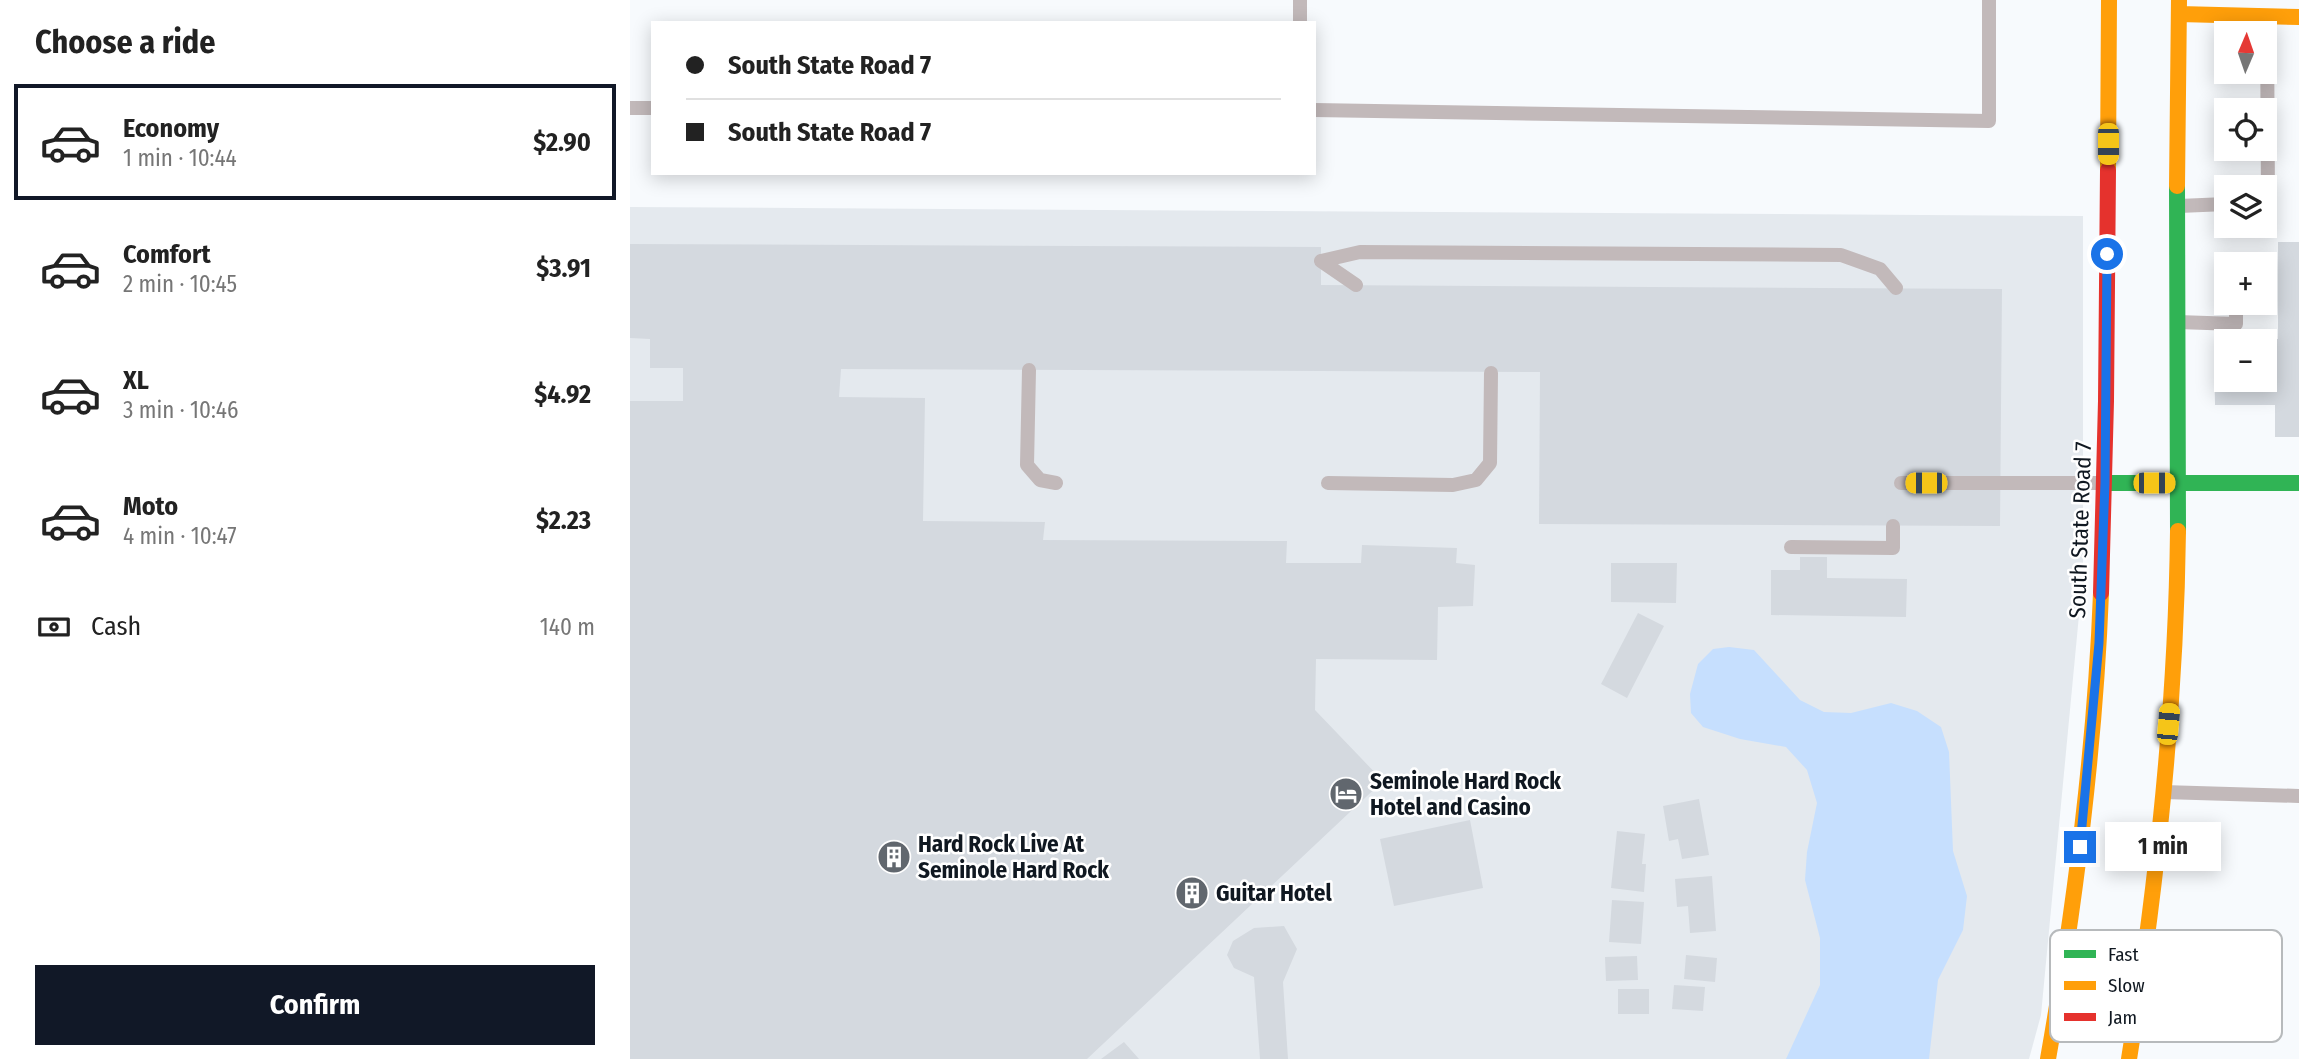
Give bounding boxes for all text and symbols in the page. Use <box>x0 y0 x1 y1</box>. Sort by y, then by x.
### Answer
north arrow <box>2214 21 2277 84</box>
map controls <box>2214 21 2277 392</box>
text: Choose a ride <box>35 23 216 61</box>
text: South State Road 7 <box>728 50 931 81</box>
button: locate <box>2214 98 2277 161</box>
icon: car <box>39 111 102 174</box>
text: Economy <box>123 113 219 144</box>
text: South State Road 7 <box>728 117 931 148</box>
car <box>2098 123 2119 165</box>
text: $2.90 <box>533 127 591 158</box>
text: 1 min · 10:44 <box>123 144 237 172</box>
button: layers <box>2214 175 2277 238</box>
icon: car <box>39 237 102 300</box>
route start <box>2091 238 2123 270</box>
text: Comfort <box>123 239 211 270</box>
button: + <box>2214 252 2277 315</box>
text: $3.91 <box>536 253 591 284</box>
text: 2 min · 10:45 <box>123 270 237 298</box>
button: − <box>2214 329 2277 392</box>
icon: car <box>39 363 102 426</box>
text: XL <box>123 365 149 396</box>
text: $4.92 <box>534 379 591 410</box>
text: 3 min · 10:46 <box>123 396 238 424</box>
street label: South State Road 7 <box>2063 441 2097 619</box>
car <box>1906 473 1948 494</box>
car <box>2134 473 2176 494</box>
icon: car <box>39 489 102 552</box>
text: Moto <box>123 491 178 522</box>
text: $2.23 <box>536 505 591 536</box>
text: 4 min · 10:47 <box>123 522 237 550</box>
icon: cash <box>35 608 73 646</box>
text: Cash <box>91 611 141 642</box>
text: 140 m <box>540 613 595 641</box>
car <box>2156 702 2181 746</box>
place label: Seminole Hard Rock Hotel and Casino <box>1370 767 1561 821</box>
hotel icon: Seminole Hard Rock Hotel and Casino <box>1327 775 1365 813</box>
callout: 1 min <box>2104 822 2220 872</box>
place label: Hard Rock Live At Seminole Hard Rock <box>918 830 1109 884</box>
route end <box>2064 831 2096 863</box>
text: 1 min <box>2138 832 2188 860</box>
building icon: Hard Rock Live At Seminole Hard Rock <box>875 838 913 876</box>
building icon: Guitar Hotel <box>1173 874 1211 912</box>
place label: Guitar Hotel <box>1216 879 1332 907</box>
legend <box>2050 930 2282 1042</box>
text: Fast <box>2108 943 2139 966</box>
button: Confirm <box>35 965 595 1045</box>
text: Slow <box>2108 974 2145 997</box>
text: Jam <box>2108 1006 2137 1029</box>

